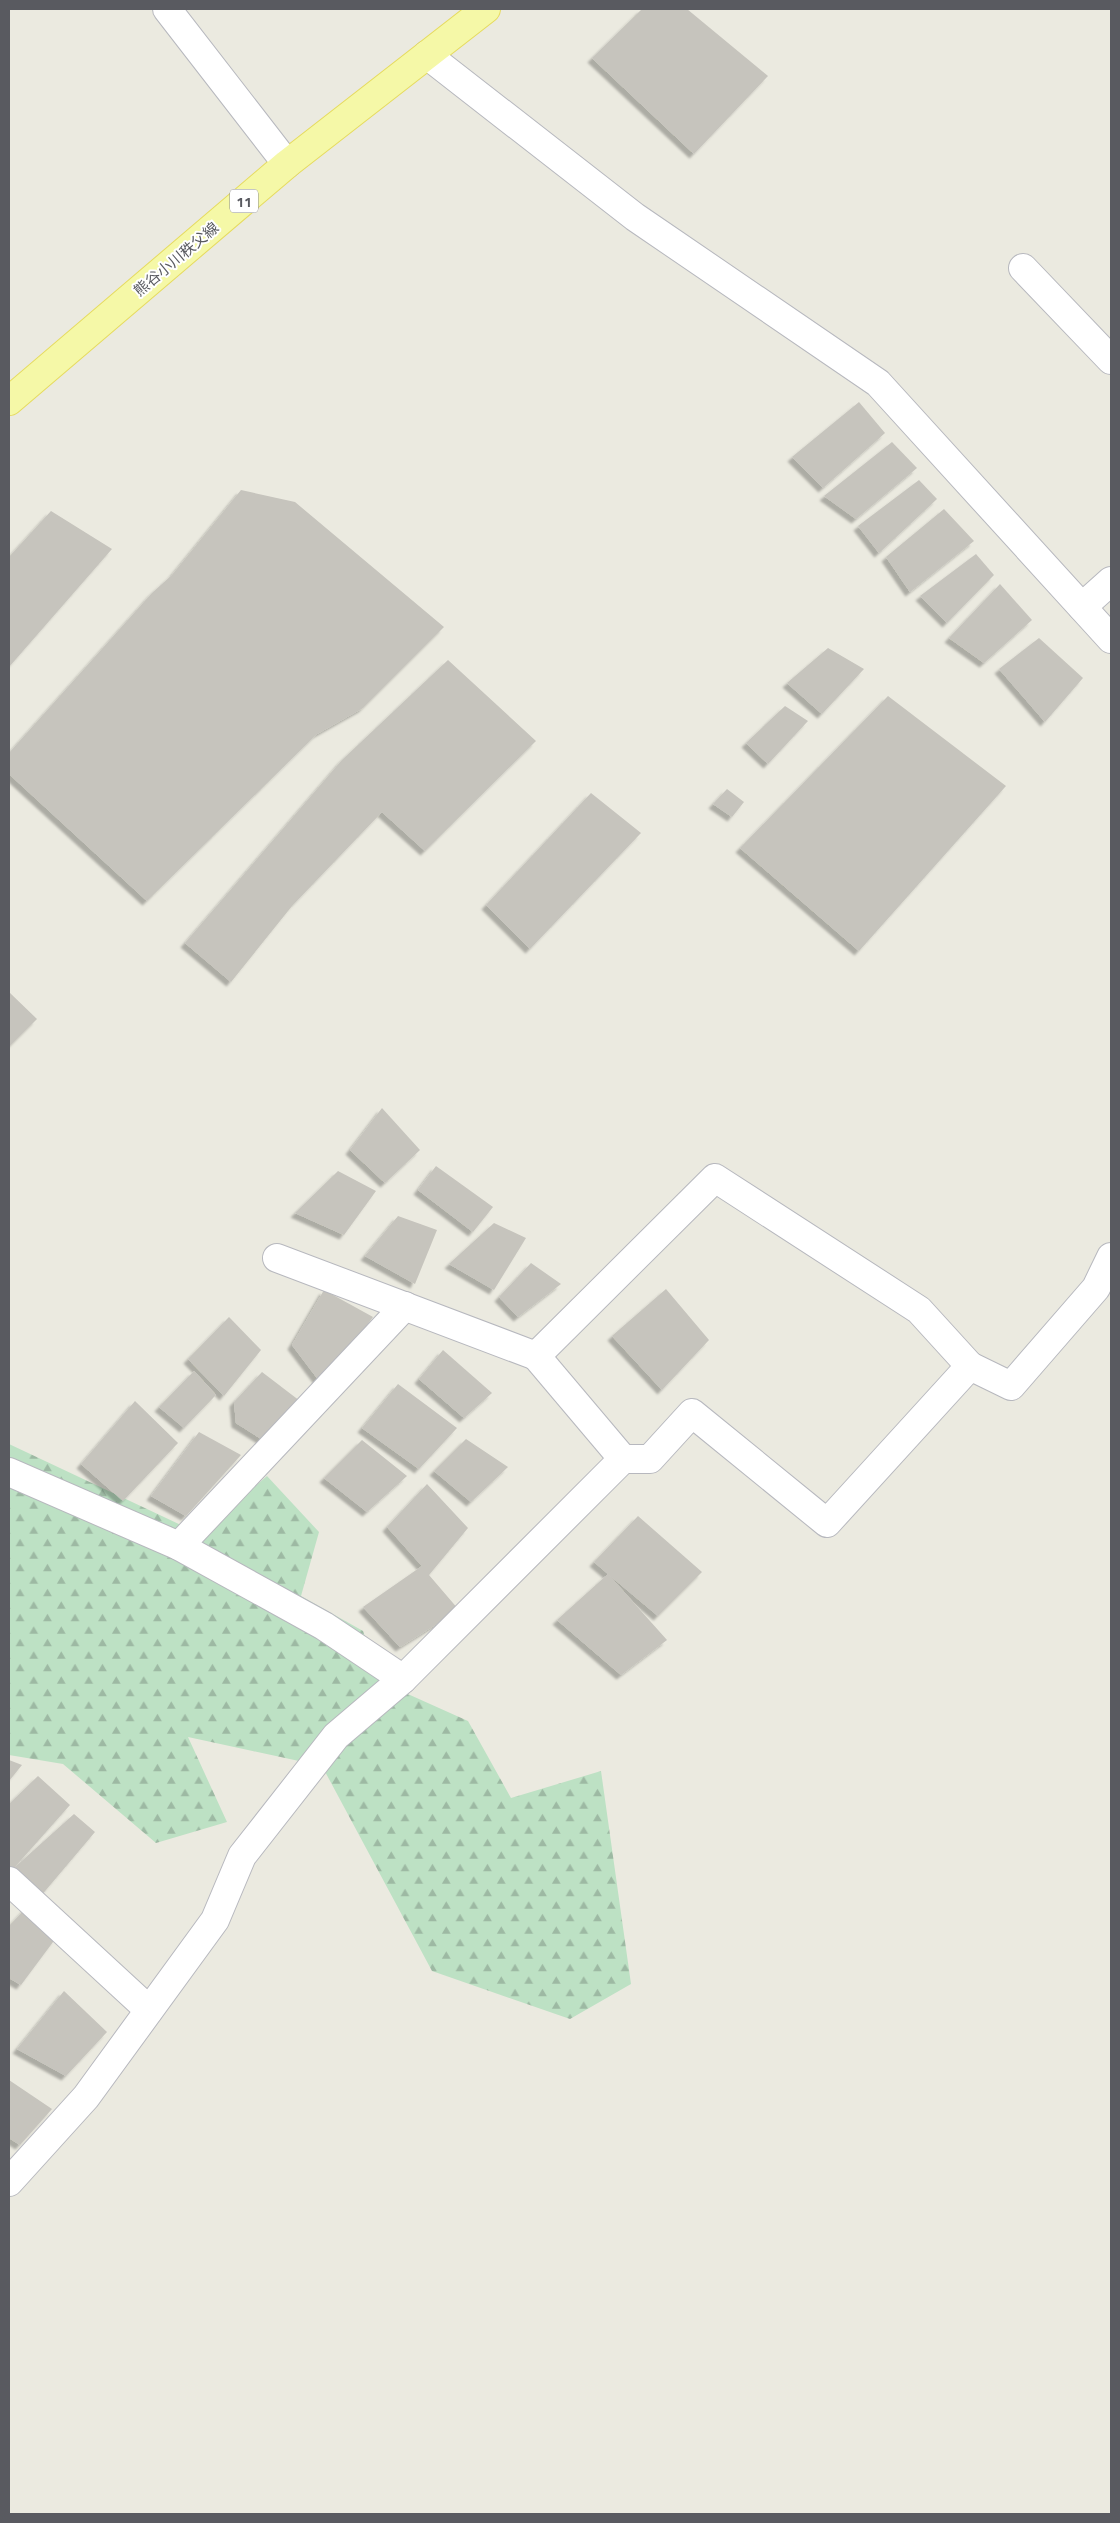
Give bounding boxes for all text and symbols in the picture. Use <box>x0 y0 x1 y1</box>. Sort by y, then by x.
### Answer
road number: 11 <box>230 190 258 212</box>
street label: 熊谷小川秩父線 <box>128 216 224 302</box>

